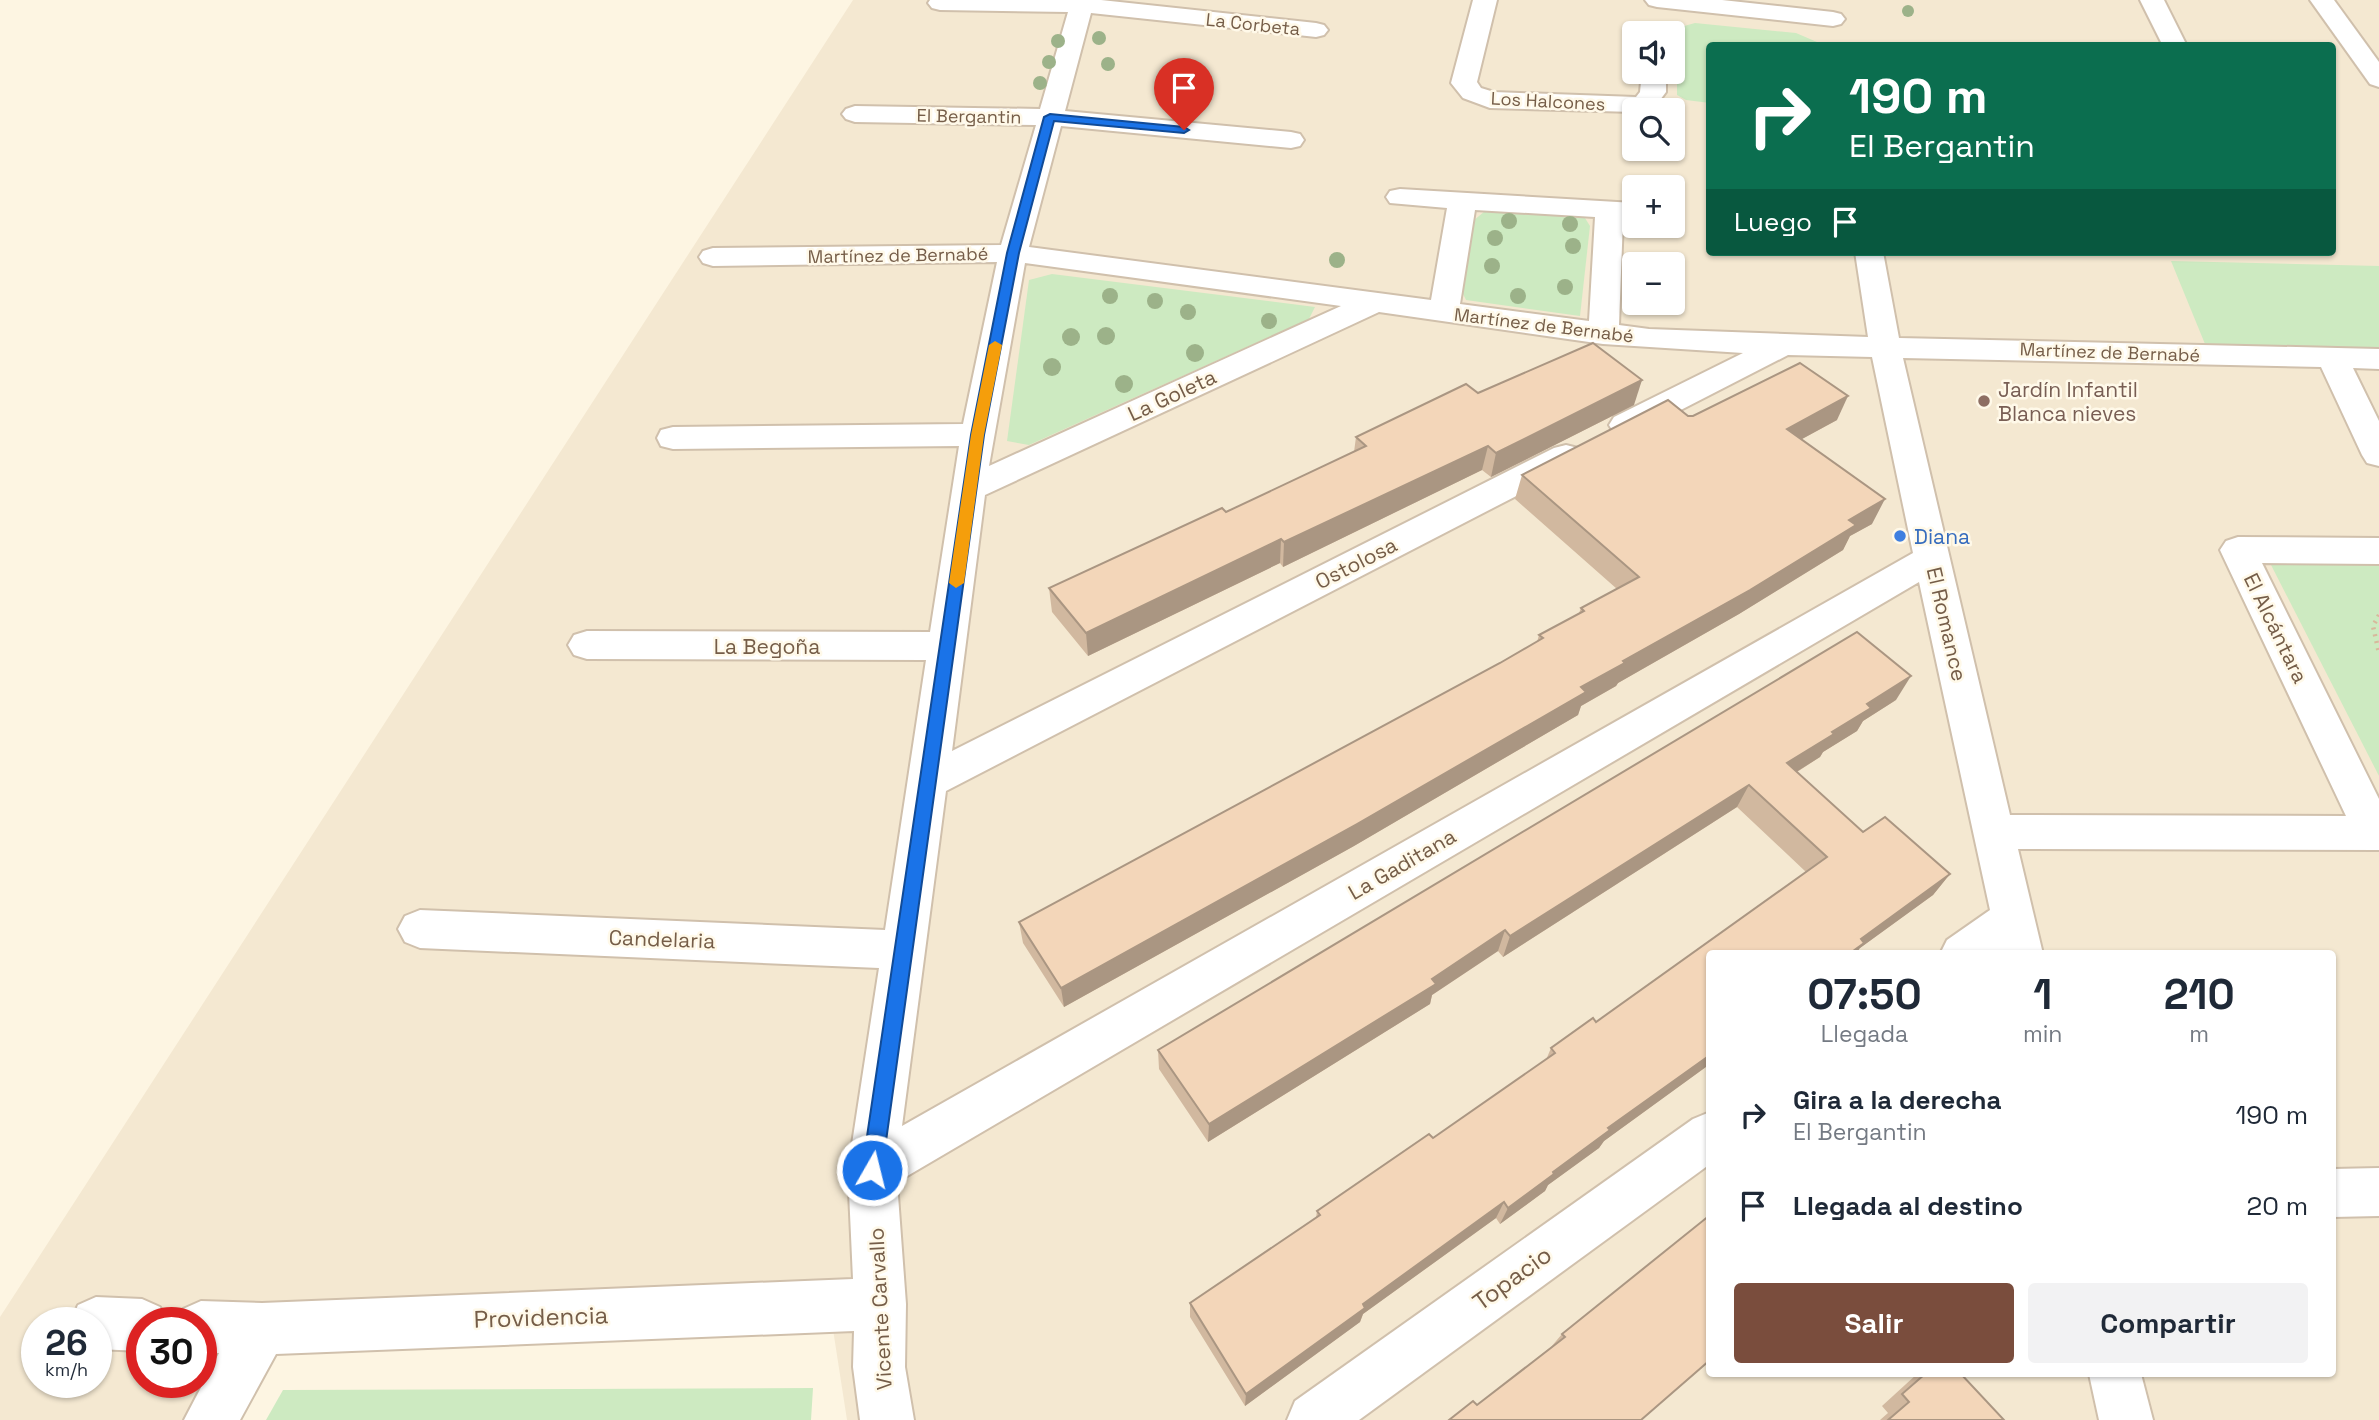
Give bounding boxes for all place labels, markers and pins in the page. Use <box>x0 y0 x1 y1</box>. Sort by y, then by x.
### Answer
pin <box>1154 58 1214 130</box>
place label: Jardín Infantil Blanca nieves <box>1998 376 2138 427</box>
marker: Jardín Infantil Blanca nieves <box>1976 393 1992 409</box>
place label: Diana <box>1914 523 1970 550</box>
marker: Diana <box>1892 528 1908 544</box>

